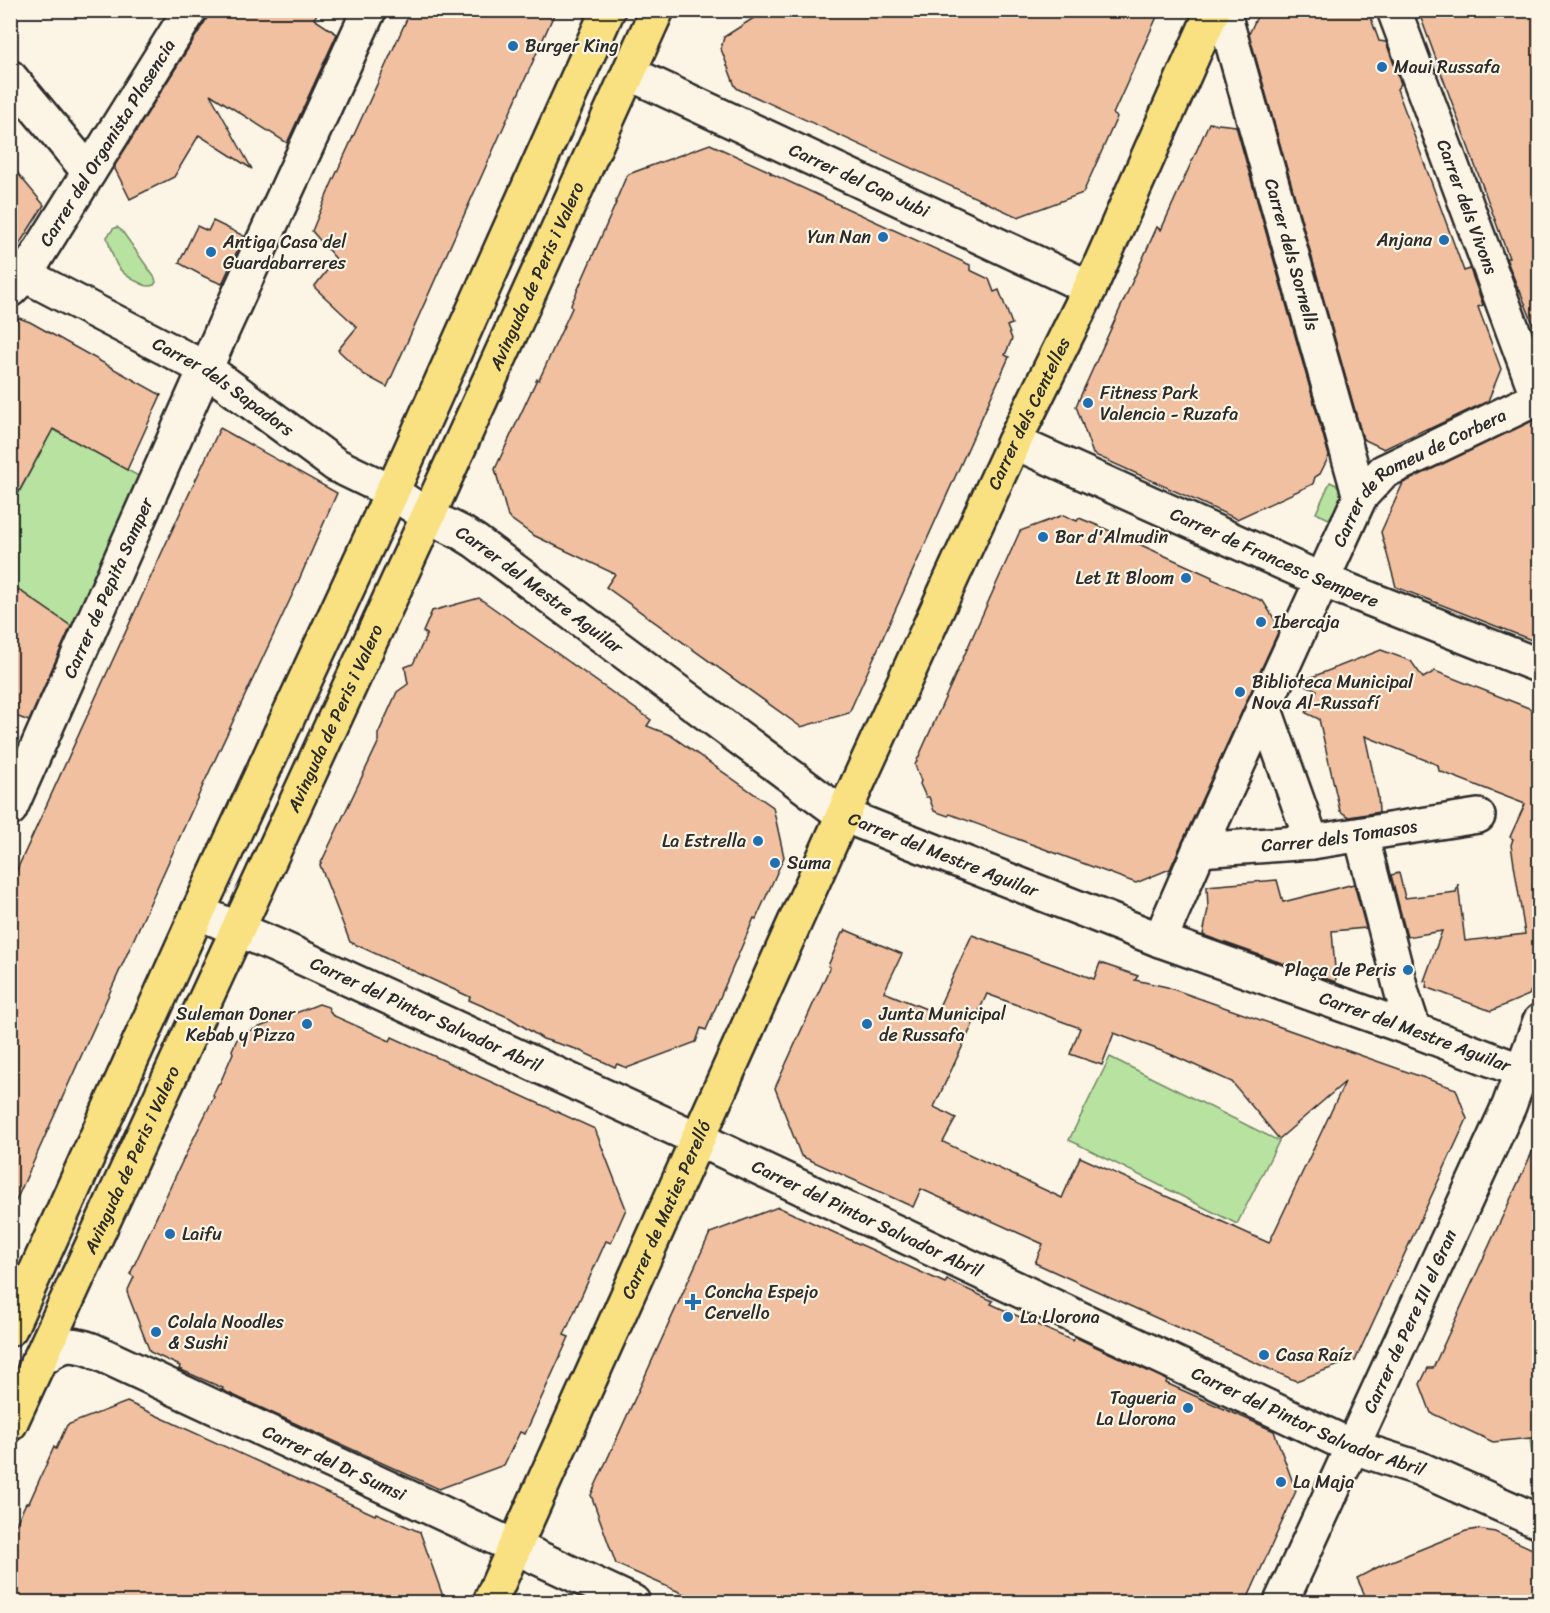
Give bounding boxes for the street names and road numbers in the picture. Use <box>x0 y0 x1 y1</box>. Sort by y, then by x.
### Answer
street label: Carrer del Organista Plasencia <box>30 33 184 253</box>
street label: Carrer del Cap Jubi <box>784 134 936 227</box>
street label: Carrer dels Vivons <box>1427 135 1507 280</box>
street label: Carrer dels Sornells <box>1255 175 1329 335</box>
street label: Avinguda de Peris i Valero <box>479 176 593 377</box>
street label: Carrer dels Sapadors <box>147 328 302 445</box>
street label: Carrer dels Centelles <box>978 331 1080 495</box>
street label: Carrer de Romeu de Corbera <box>1323 399 1512 552</box>
street label: Carrer de Pepita Samper <box>54 491 163 684</box>
street label: Carrer de Francesc Sempere <box>1165 498 1384 617</box>
street label: Carrer del Mestre Aguilar <box>449 517 632 663</box>
street label: Avinguda de Peris i Valero <box>277 619 392 819</box>
street label: Carrer del Mestre Aguilar <box>843 803 1045 907</box>
street label: Carrer dels Tomasos <box>1260 810 1420 862</box>
street label: Carrer del Pintor Salvador Abril <box>305 947 548 1082</box>
street label: Carrer del Mestre Aguilar <box>1315 982 1517 1082</box>
street label: Avinguda de Peris i Valero <box>74 1060 189 1260</box>
street label: Carrer de Maties Perelló <box>612 1114 720 1304</box>
street label: Carrer del Pintor Salvador Abril <box>746 1150 989 1287</box>
street label: Carrer de Pere III el Gran <box>1354 1224 1466 1419</box>
street label: Carrer del Pintor Salvador Abril <box>1186 1357 1431 1486</box>
street label: Carrer del Dr Sumsi <box>257 1416 412 1511</box>

